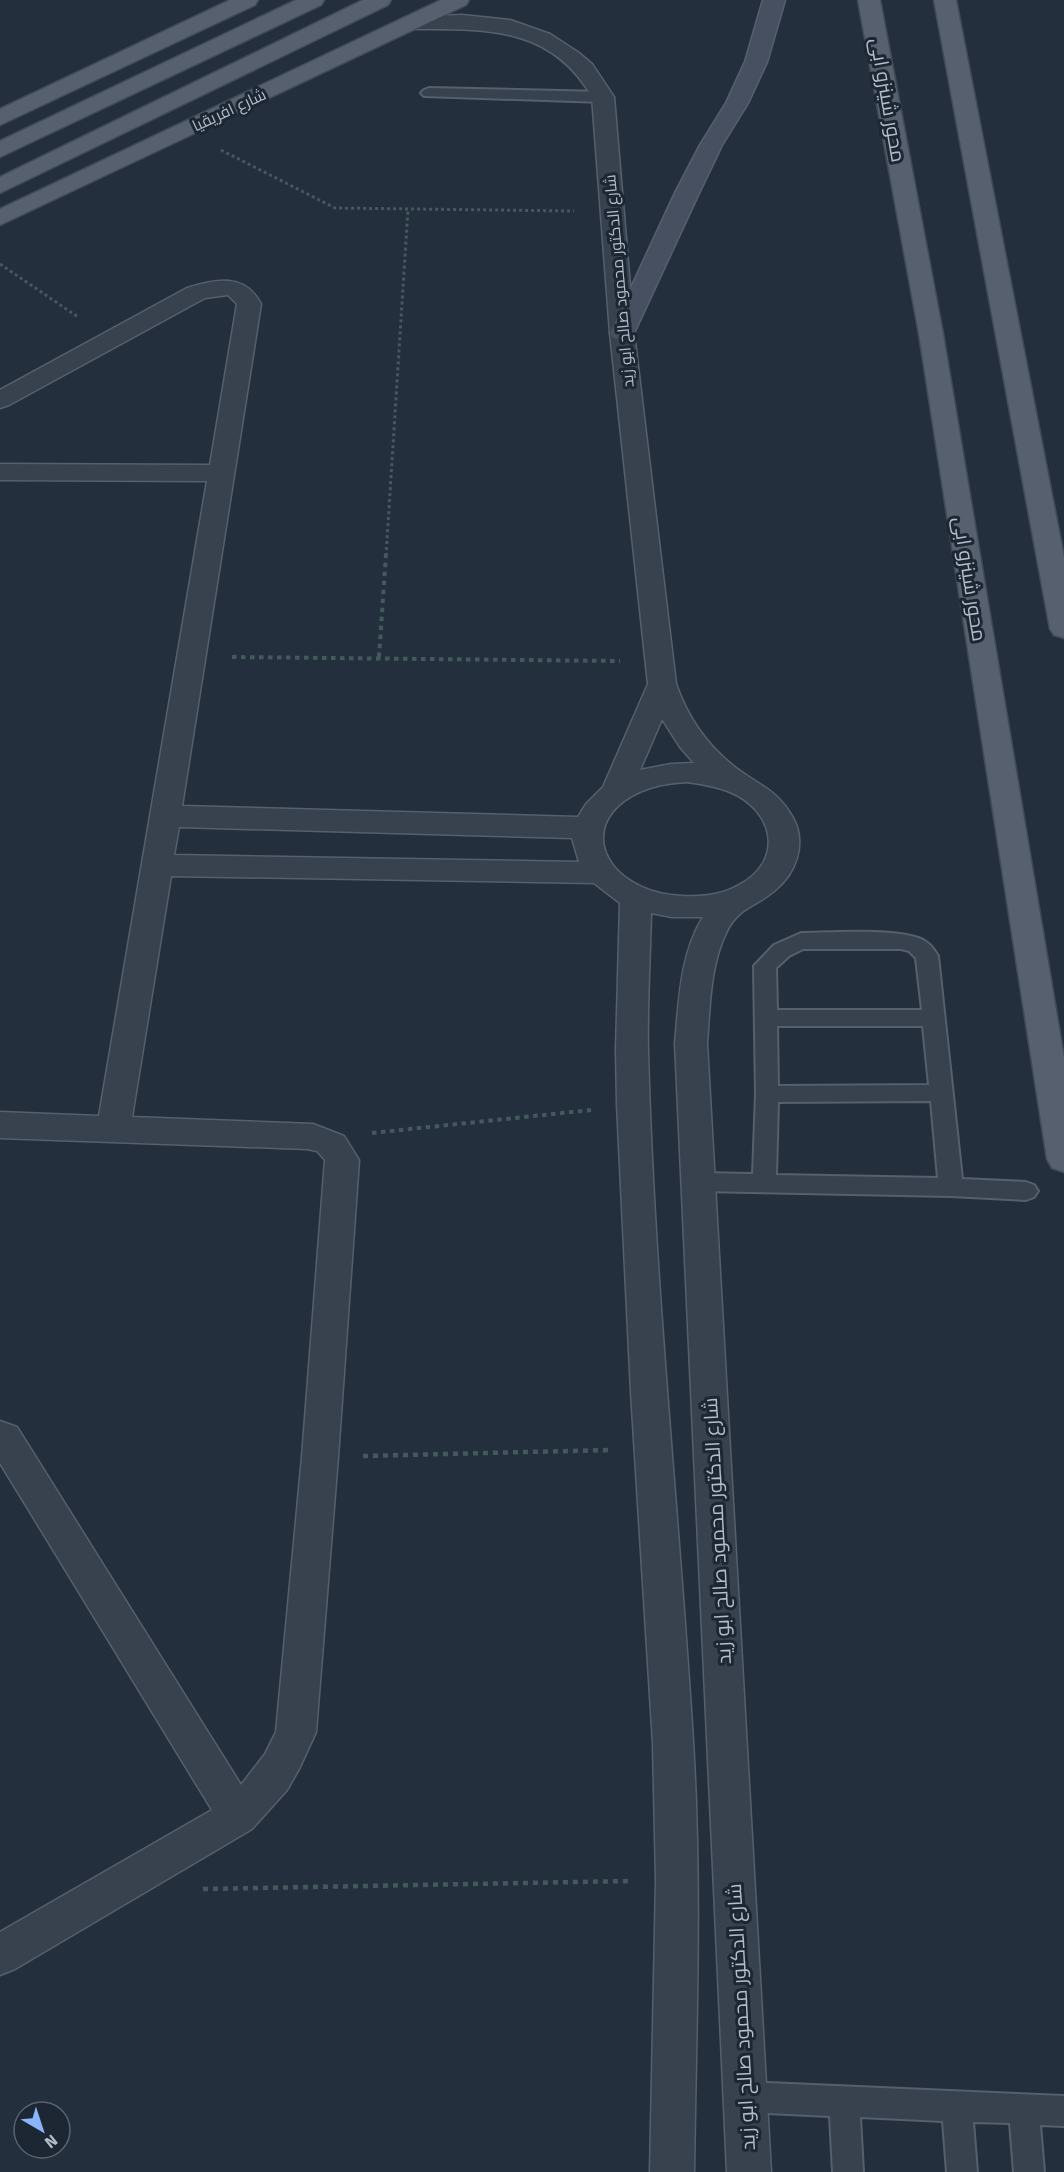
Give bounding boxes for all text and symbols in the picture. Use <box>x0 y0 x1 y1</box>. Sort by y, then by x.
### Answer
street label: محور شينزو ابى <box>864 36 911 164</box>
street label: شارع افريقيا <box>189 85 270 137</box>
street label: شارع الدكتور محمود صالح ابو زيد <box>600 174 640 388</box>
street label: محور شينزو ابى <box>947 515 992 643</box>
street label: شارع الدكتور محمود صالح ابو زيد <box>698 1397 738 1665</box>
street label: شارع الدكتور محمود صالح ابو زيد <box>722 1883 762 2151</box>
north arrow <box>12 2100 72 2160</box>
text: N <box>41 2131 61 2152</box>

